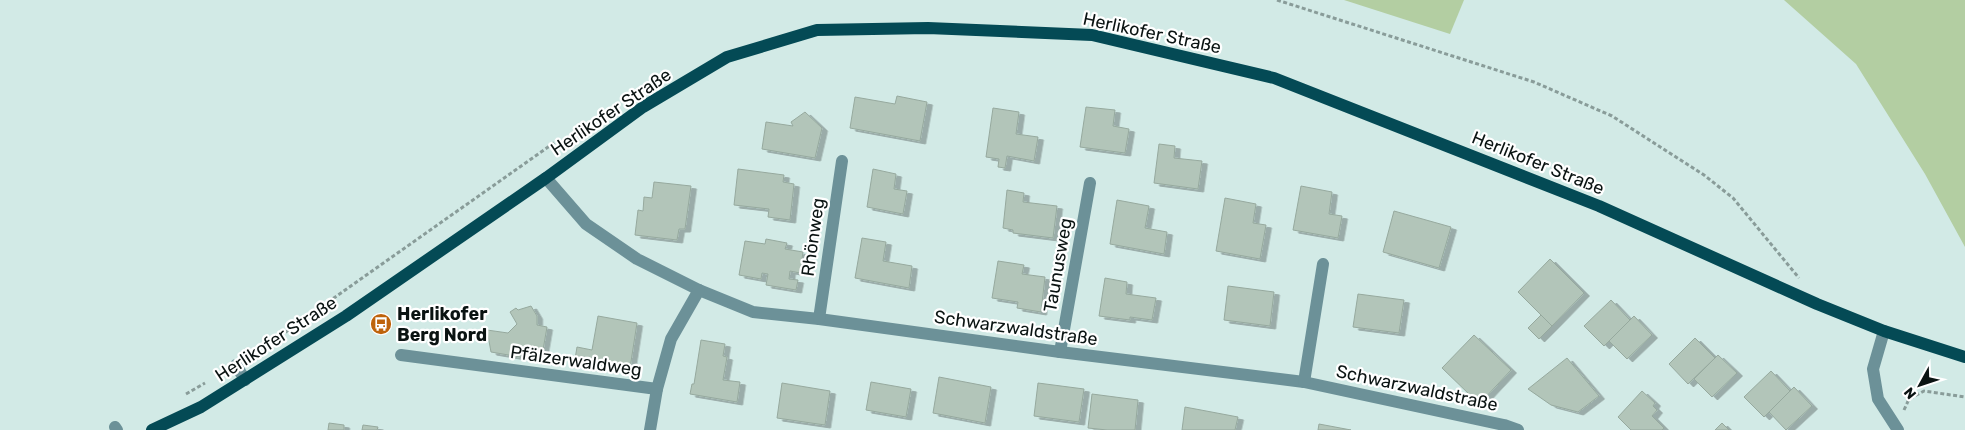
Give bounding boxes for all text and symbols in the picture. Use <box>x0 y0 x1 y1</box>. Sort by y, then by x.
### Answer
street label: Herlikofer Straße <box>1081 8 1223 58</box>
street label: Herlikofer Straße <box>546 64 676 160</box>
street label: Herlikofer Straße <box>1469 126 1607 200</box>
street label: Rhönweg <box>797 196 829 278</box>
street label: Taunusweg <box>1039 216 1077 314</box>
street label: Herlikofer Straße <box>211 291 341 387</box>
place label: Herlikofer Berg Nord <box>397 303 487 346</box>
street label: Schwarzwaldstraße <box>933 306 1099 350</box>
bus stop icon: Herlikofer Berg Nord <box>369 312 393 336</box>
street label: Pfälzerwaldweg <box>509 341 643 381</box>
street label: Schwarzwaldstraße <box>1334 360 1500 416</box>
north arrow <box>1895 360 1945 410</box>
text: N <box>1901 384 1920 402</box>

